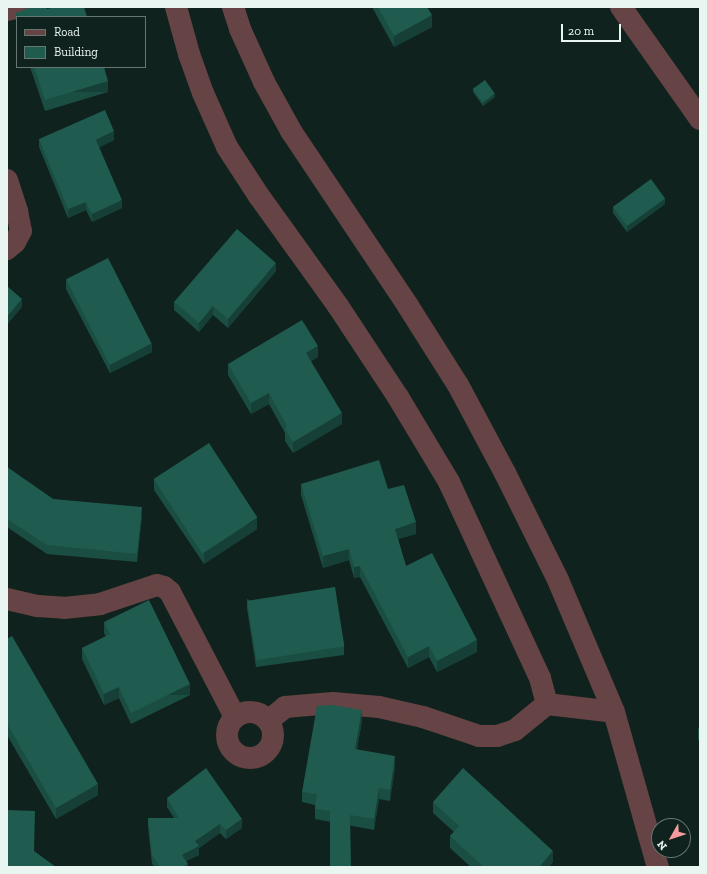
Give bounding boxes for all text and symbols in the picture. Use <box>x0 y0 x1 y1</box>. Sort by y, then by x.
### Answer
legend <box>16 16 146 68</box>
scale bar <box>563 16 623 42</box>
text: 20 m <box>568 24 594 38</box>
text: Road <box>54 25 80 39</box>
text: Building <box>54 45 98 59</box>
north arrow <box>651 818 691 858</box>
text: N <box>654 838 670 853</box>

